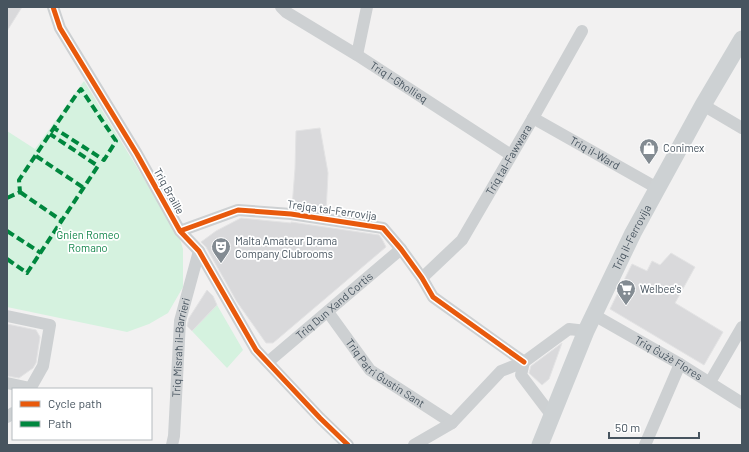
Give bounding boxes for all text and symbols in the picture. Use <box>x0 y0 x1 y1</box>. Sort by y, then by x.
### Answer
street label: Triq l-Għollieq <box>368 58 430 105</box>
street label: Triq tal-Fawwara <box>483 122 534 197</box>
street label: Triq il-Ward <box>568 133 622 172</box>
shop icon: Conimex <box>638 137 660 165</box>
place label: Conimex <box>663 141 704 154</box>
street label: Triq Braille <box>151 165 188 216</box>
street label: Trejqa tal-Ferrovija <box>286 197 378 222</box>
street label: Triq il-Ferrovija <box>609 202 653 272</box>
park label: Ġnien Romeo Romano <box>56 227 120 254</box>
place label: Malta Amateur Drama Company Clubrooms <box>235 234 337 260</box>
theatre icon: Malta Amateur Drama Company Clubrooms <box>210 236 232 264</box>
street label: Triq Dun Xand Cortis <box>293 269 375 342</box>
supermarket icon: Welbee's <box>615 278 637 306</box>
place label: Welbee's <box>640 282 681 295</box>
street label: Triq Misraħ il-Barrieri <box>169 296 192 398</box>
street label: Triq Ġużè Flores <box>633 333 705 382</box>
street label: Triq Patri Ġustin Sant <box>343 336 427 410</box>
legend <box>12 388 152 440</box>
text: Cycle path <box>48 396 102 410</box>
scale bar <box>609 414 699 440</box>
text: Path <box>48 416 72 430</box>
text: 50 m <box>615 420 640 434</box>

